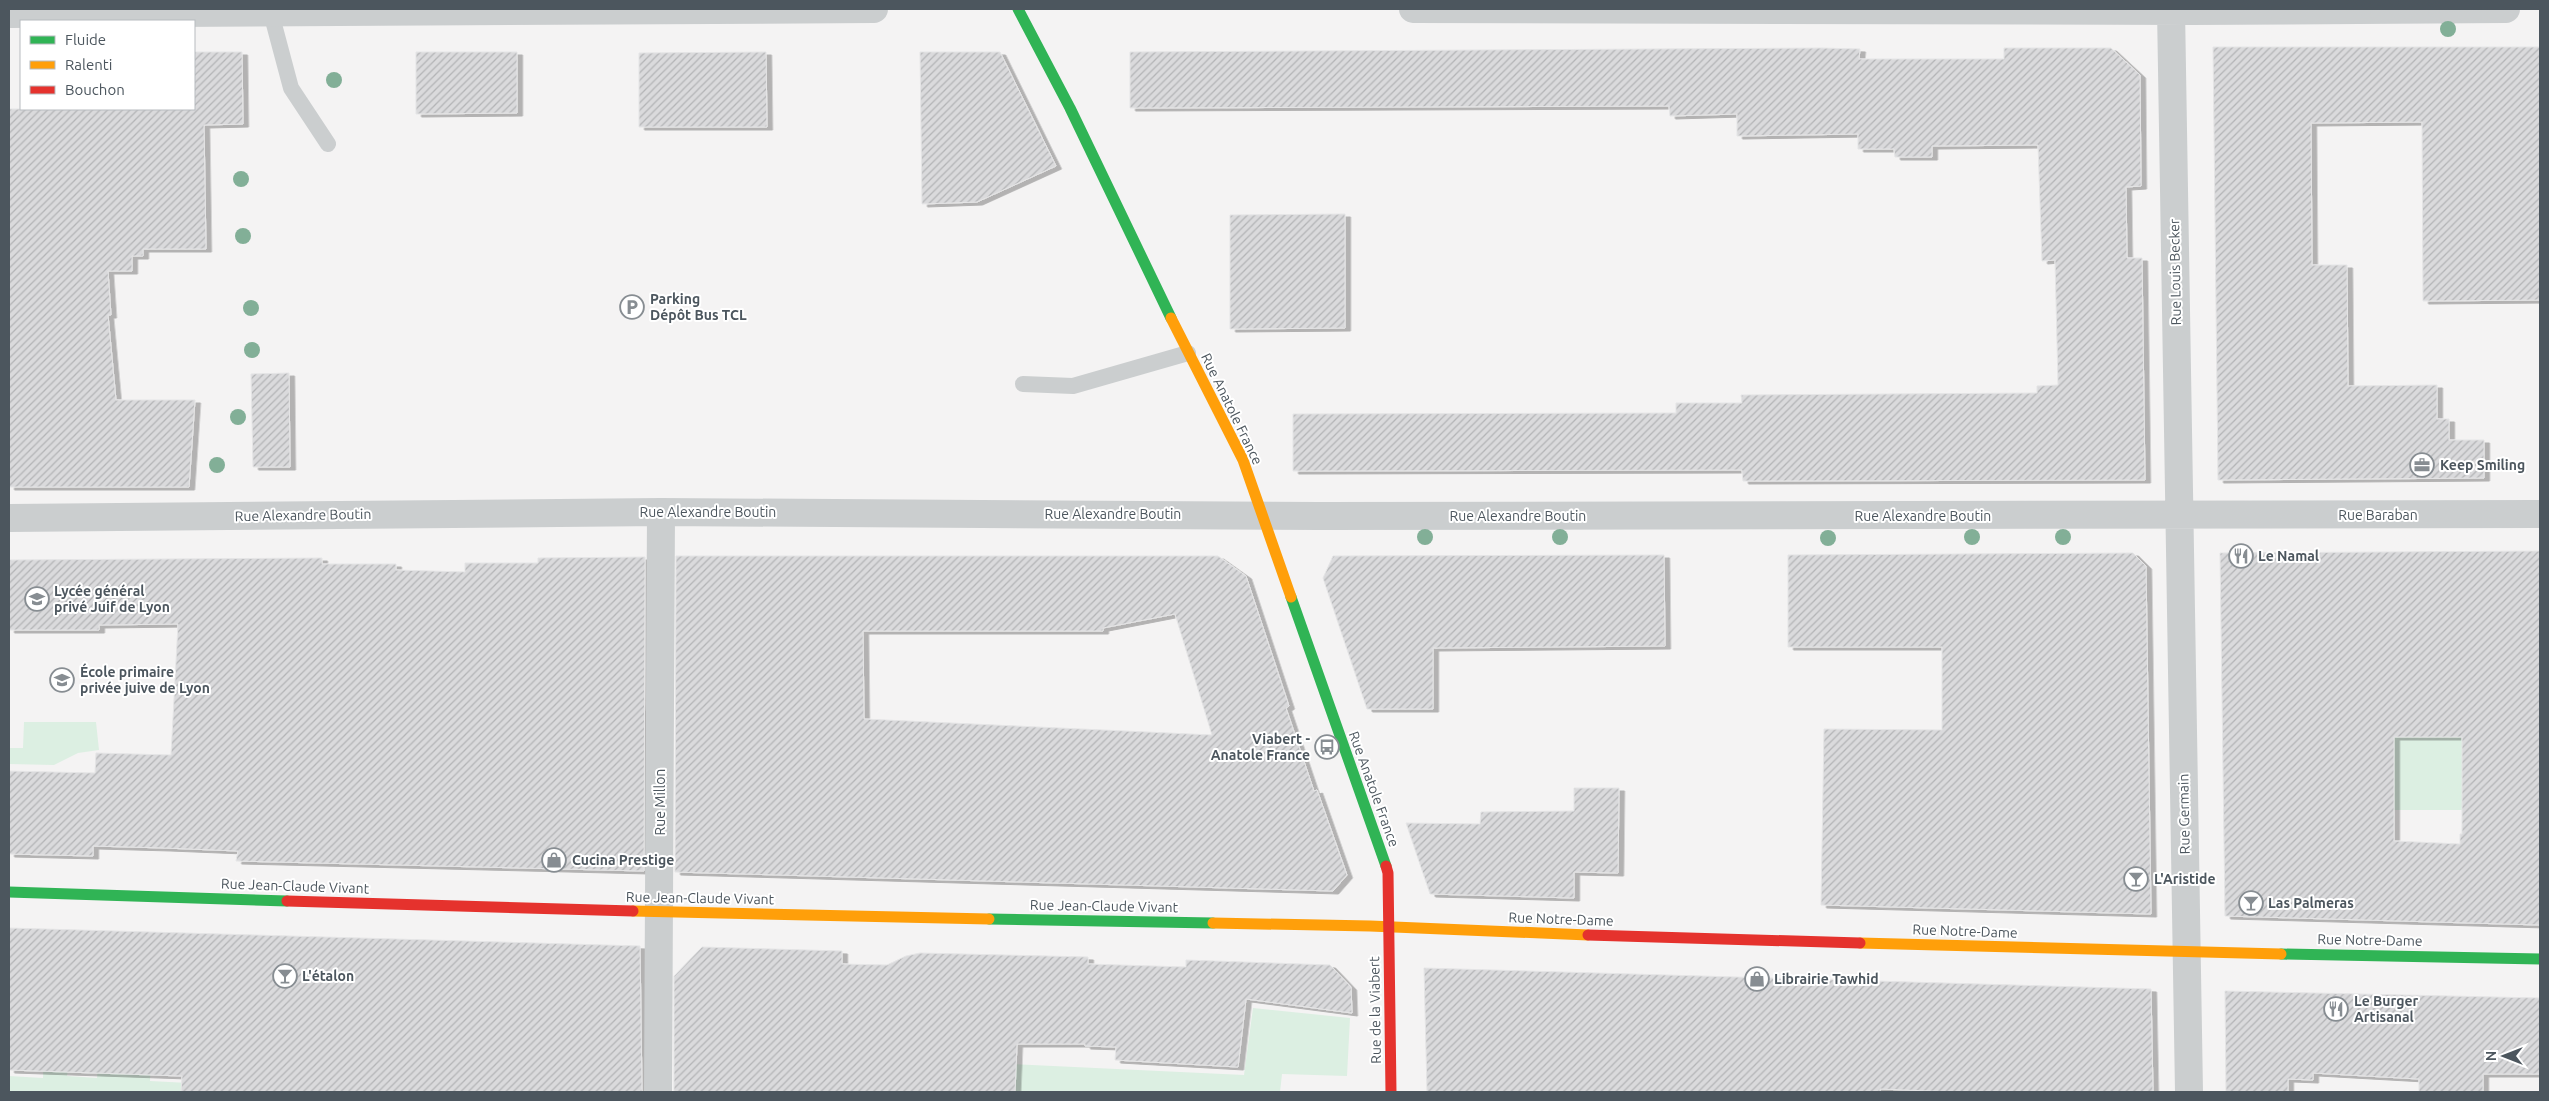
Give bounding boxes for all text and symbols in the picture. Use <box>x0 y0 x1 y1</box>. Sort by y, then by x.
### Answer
legend <box>20 20 195 110</box>
text: Fluide <box>65 31 106 48</box>
text: Ralenti <box>65 56 112 73</box>
text: Bouchon <box>65 81 125 98</box>
street label: Rue Louis Becker <box>2166 218 2184 325</box>
place label: Parking Dépôt Bus TCL <box>650 291 747 323</box>
parking icon: Parking Dépôt Bus TCL <box>619 294 645 320</box>
street label: Rue Anatole France <box>1198 351 1266 467</box>
office icon: Keep Smiling <box>2409 452 2435 478</box>
place label: Keep Smiling <box>2440 457 2525 473</box>
street label: Rue Alexandre Boutin <box>640 504 776 520</box>
street label: Rue Alexandre Boutin <box>234 506 372 524</box>
street label: Rue Alexandre Boutin <box>1045 506 1181 522</box>
street label: Rue Baraban <box>2338 507 2418 523</box>
street label: Rue Alexandre Boutin <box>1450 508 1586 524</box>
street label: Rue Alexandre Boutin <box>1855 508 1991 524</box>
restaurant icon: Le Namal <box>2228 543 2254 569</box>
place label: Le Namal <box>2258 548 2319 564</box>
place label: Lycée général privé Juif de Lyon <box>54 583 170 615</box>
school or university icon: Lycée général privé Juif de Lyon <box>24 586 50 612</box>
place label: École primaire privée juive de Lyon <box>80 663 210 696</box>
school or university icon: École primaire privée juive de Lyon <box>49 667 75 693</box>
street label: Rue Anatole France <box>1346 729 1402 849</box>
place label: Viabert - Anatole France <box>1211 731 1310 763</box>
bus stop icon: Viabert - Anatole France <box>1314 734 1340 760</box>
street label: Rue Millon <box>652 769 668 835</box>
street label: Rue Germain <box>2175 774 2193 854</box>
shop icon: Cucina Prestige <box>541 847 567 873</box>
place label: Cucina Prestige <box>572 852 674 868</box>
bar icon: L'Aristide <box>2123 866 2149 892</box>
place label: L'Aristide <box>2154 871 2215 887</box>
street label: Rue Jean-Claude Vivant <box>221 875 370 897</box>
street label: Rue Jean-Claude Vivant <box>626 889 775 907</box>
bar icon: Las Palmeras <box>2238 890 2264 916</box>
place label: Las Palmeras <box>2268 895 2354 911</box>
street label: Rue Jean-Claude Vivant <box>1030 897 1179 915</box>
street label: Rue Notre-Dame <box>1508 909 1614 929</box>
street label: Rue Notre-Dame <box>1912 921 2018 941</box>
street label: Rue Notre-Dame <box>2317 931 2423 949</box>
street label: Rue de la Viabert <box>1366 956 1384 1064</box>
bar icon: L'étalon <box>272 963 298 989</box>
shop icon: Librairie Tawhid <box>1744 966 1770 992</box>
place label: L'étalon <box>302 968 354 984</box>
place label: Librairie Tawhid <box>1774 971 1879 987</box>
place label: Le Burger Artisanal <box>2354 993 2419 1025</box>
restaurant icon: Le Burger Artisanal <box>2323 996 2349 1022</box>
north arrow <box>2479 1031 2529 1081</box>
text: N <box>2483 1051 2499 1061</box>

